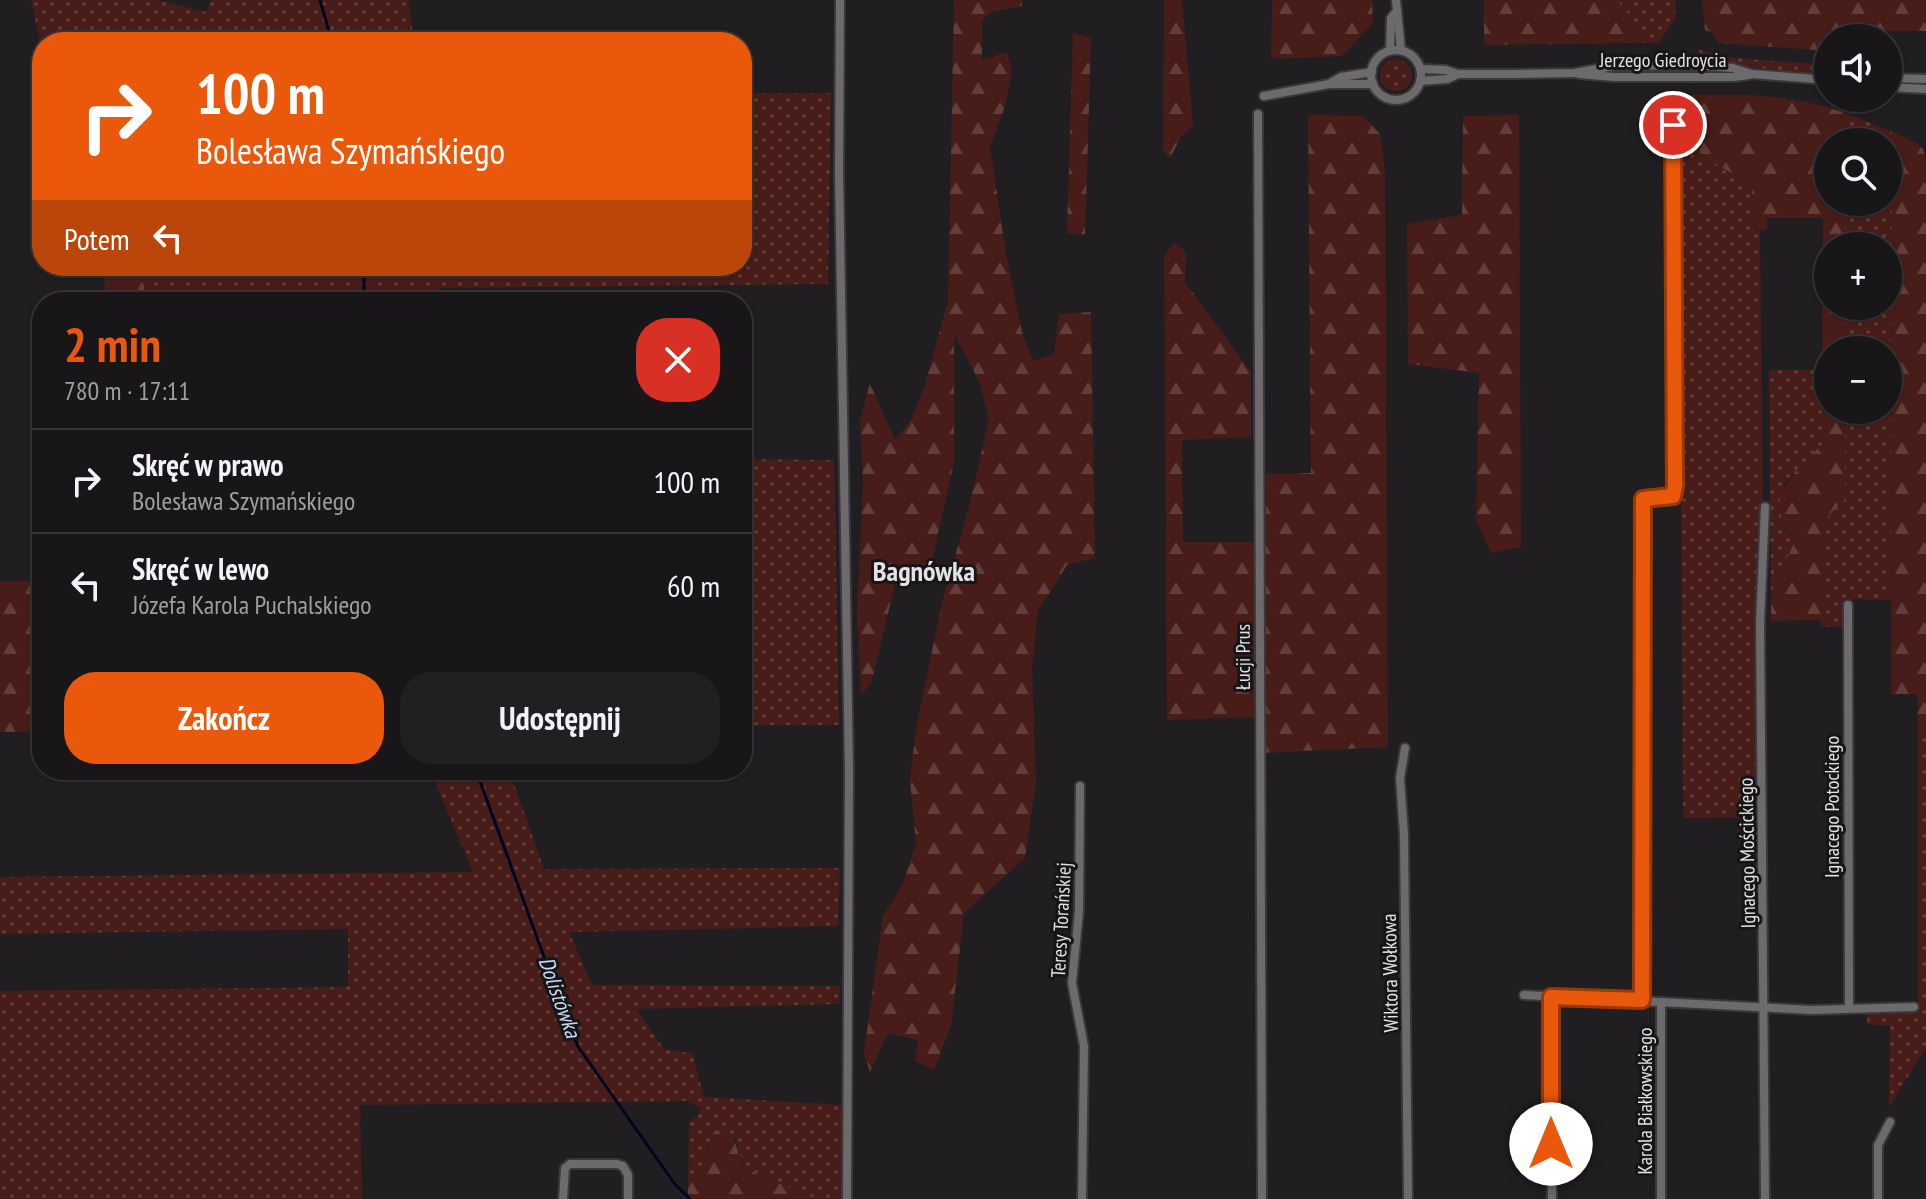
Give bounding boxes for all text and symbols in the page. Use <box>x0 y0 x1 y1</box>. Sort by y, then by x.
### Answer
map controls <box>1814 24 1902 424</box>
button: sound <box>1814 24 1902 112</box>
street label: Jerzego Giedroycia <box>1598 47 1727 73</box>
text: 100 m <box>196 57 325 129</box>
icon: right <box>64 64 168 168</box>
pin <box>1639 91 1707 159</box>
icon: arrive <box>1651 103 1695 147</box>
text: Bolesława Szymańskiego <box>196 127 505 174</box>
button: search <box>1814 128 1902 216</box>
icon: left <box>146 216 190 260</box>
text: Potem <box>64 219 130 258</box>
button: + <box>1814 232 1902 320</box>
text: 2 min <box>64 313 161 375</box>
button: close <box>636 318 720 402</box>
button: − <box>1814 336 1902 424</box>
text: 780 m · 17:11 <box>64 374 190 407</box>
text: Skręć w prawo <box>132 445 284 484</box>
icon: right <box>64 459 108 503</box>
text: 100 m <box>654 462 720 501</box>
text: Bolesława Szymańskiego <box>132 484 355 517</box>
text: Skręć w lewo <box>132 549 269 588</box>
district label: Bagnówka <box>873 552 975 589</box>
icon: left <box>64 563 108 607</box>
text: 60 m <box>667 566 720 605</box>
text: Józefa Karola Puchalskiego <box>132 588 372 621</box>
street label: Łucji Prus <box>1230 624 1256 690</box>
button: Zakończ <box>64 672 384 764</box>
button: Udostępnij <box>400 672 720 764</box>
street label: Ignacego Potockiego <box>1819 736 1845 878</box>
street label: Ignacego Mościckiego <box>1733 777 1761 929</box>
street label: Teresy Torańskiej <box>1045 862 1077 978</box>
street label: Wiktora Wołkowa <box>1376 913 1404 1033</box>
water label: Dolistówka <box>532 953 588 1042</box>
street label: Karola Białkowskiego <box>1632 1028 1658 1174</box>
position arrow <box>1509 1102 1593 1186</box>

